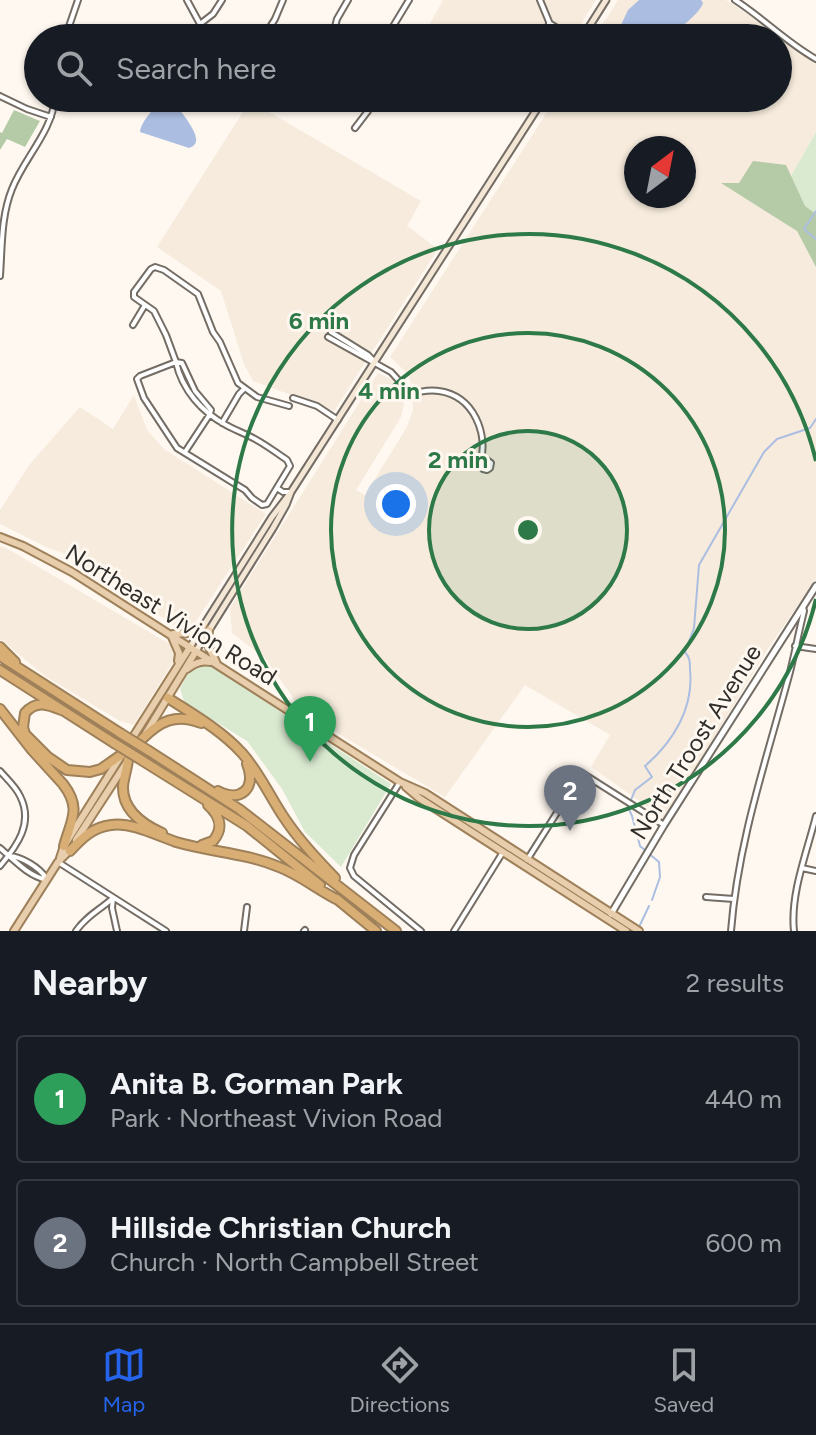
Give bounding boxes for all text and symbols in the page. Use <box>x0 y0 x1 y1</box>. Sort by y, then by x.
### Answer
search box <box>24 24 792 112</box>
icon: search <box>52 46 96 90</box>
text: Search here <box>116 50 276 87</box>
north arrow <box>624 136 696 208</box>
text: 6 min <box>289 306 349 335</box>
text: 4 min <box>358 376 420 405</box>
text: 2 min <box>428 445 488 474</box>
your location <box>376 484 416 524</box>
centre of rings <box>514 516 542 544</box>
street label: Northeast Vivion Road <box>60 538 282 691</box>
street label: North Troost Avenue <box>624 639 767 845</box>
pin: 1 <box>284 696 336 762</box>
pin: 2 <box>544 765 596 831</box>
text: Nearby <box>32 963 147 1004</box>
text: 2 results <box>686 967 784 999</box>
text: Anita B. Gorman Park <box>110 1065 403 1102</box>
text: 1 <box>55 1083 65 1115</box>
text: 440 m <box>704 1083 782 1115</box>
text: Park · Northeast Vivion Road <box>110 1102 443 1134</box>
text: Hillside Christian Church <box>110 1209 451 1246</box>
text: 2 <box>52 1227 68 1259</box>
text: 600 m <box>705 1227 782 1259</box>
text: Church · North Campbell Street <box>110 1246 479 1278</box>
tab: Map <box>102 1343 146 1418</box>
tab: Directions <box>350 1343 450 1418</box>
tab: Saved <box>653 1343 714 1418</box>

